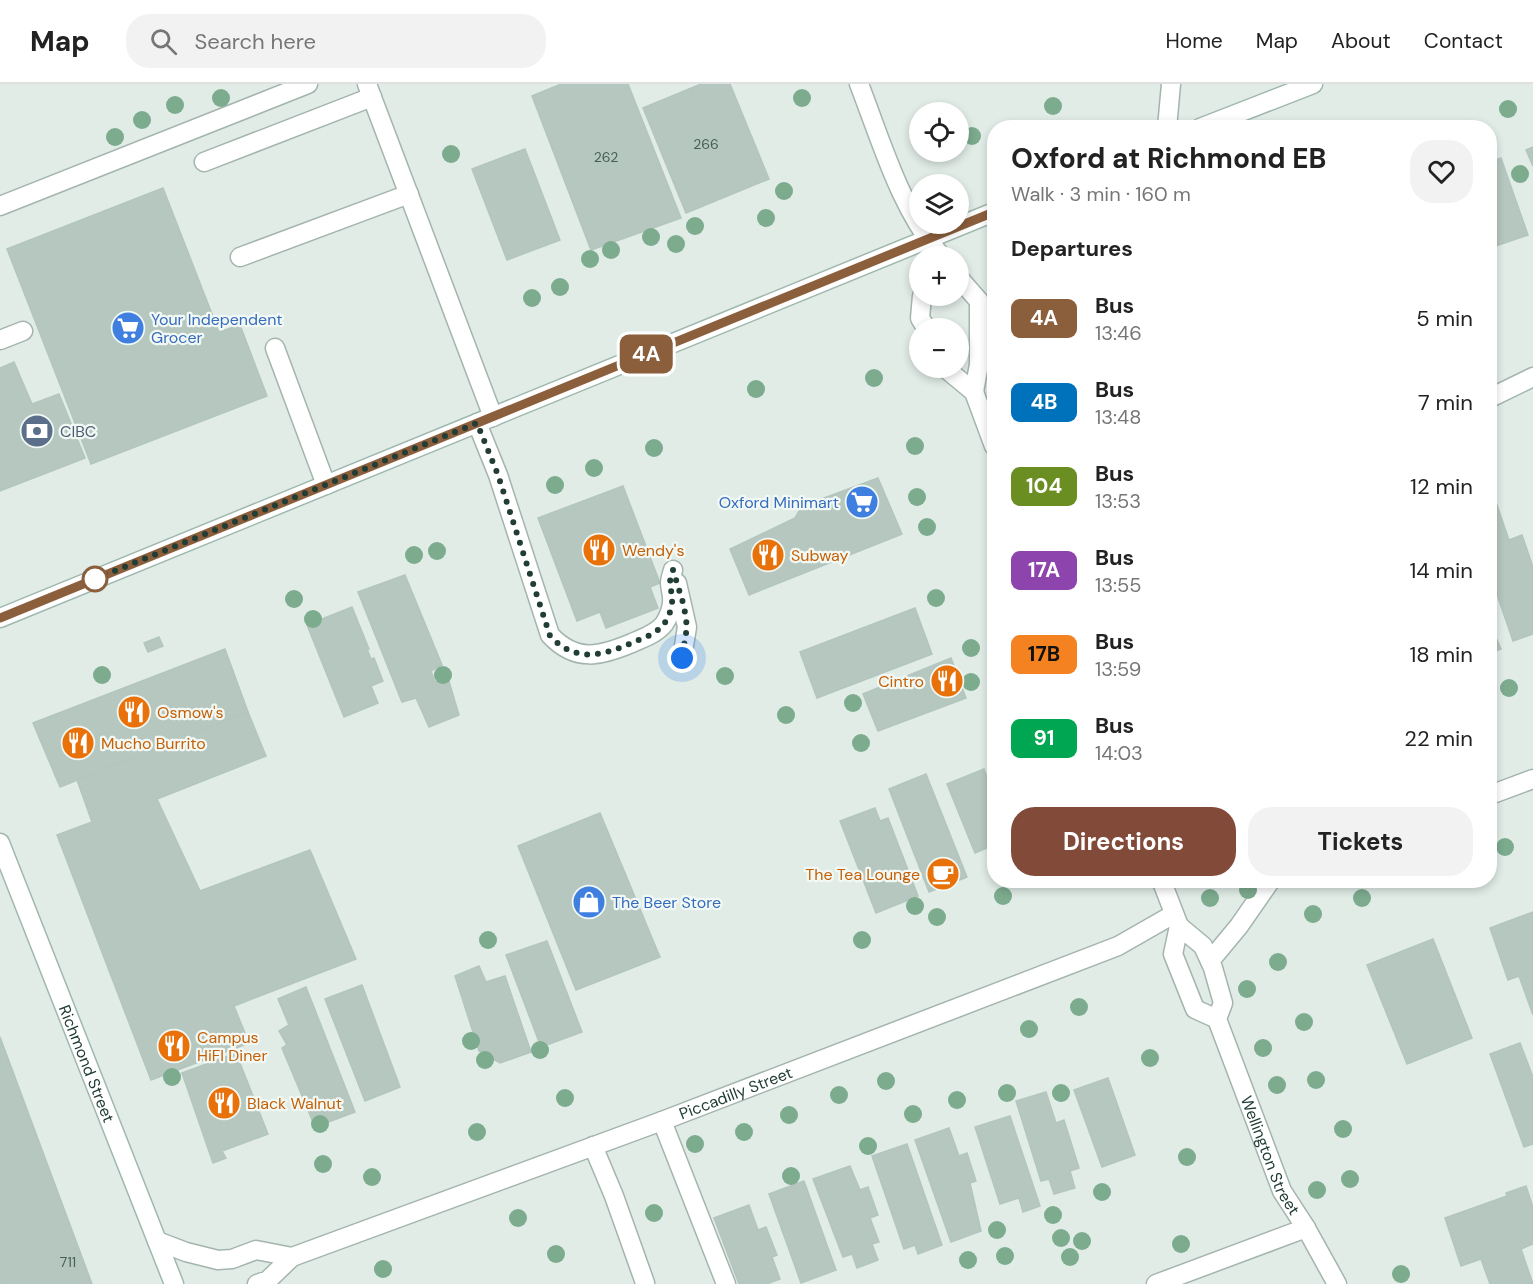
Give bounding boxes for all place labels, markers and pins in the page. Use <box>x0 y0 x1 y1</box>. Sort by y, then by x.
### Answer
place label: Your Independent Grocer <box>151 309 283 348</box>
supermarket icon: Your Independent Grocer <box>110 310 146 346</box>
bank icon: CIBC <box>19 413 55 449</box>
place label: CIBC <box>60 421 96 442</box>
supermarket icon: Oxford Minimart <box>844 484 880 520</box>
place label: Oxford Minimart <box>719 492 839 513</box>
restaurant icon: Wendy's <box>581 532 617 568</box>
restaurant icon: Subway <box>750 537 786 573</box>
place label: Wendy's <box>622 540 684 561</box>
place label: Subway <box>791 545 849 566</box>
unlabelled marker <box>82 566 108 592</box>
restaurant icon: Cintro <box>929 663 965 699</box>
place label: Cintro <box>878 671 924 692</box>
restaurant icon: Osmow's <box>116 694 152 730</box>
place label: Osmow's <box>157 702 224 723</box>
restaurant icon: Mucho Burrito <box>60 725 96 761</box>
place label: Mucho Burrito <box>101 733 206 754</box>
cafe icon: The Tea Lounge <box>925 856 961 892</box>
place label: The Tea Lounge <box>805 864 920 885</box>
shop icon: The Beer Store <box>571 884 607 920</box>
place label: The Beer Store <box>612 892 721 913</box>
place label: Campus HiFI Diner <box>197 1027 267 1066</box>
restaurant icon: Campus HiFI Diner <box>156 1028 192 1064</box>
restaurant icon: Black Walnut <box>206 1085 242 1121</box>
place label: Black Walnut <box>247 1093 342 1114</box>

